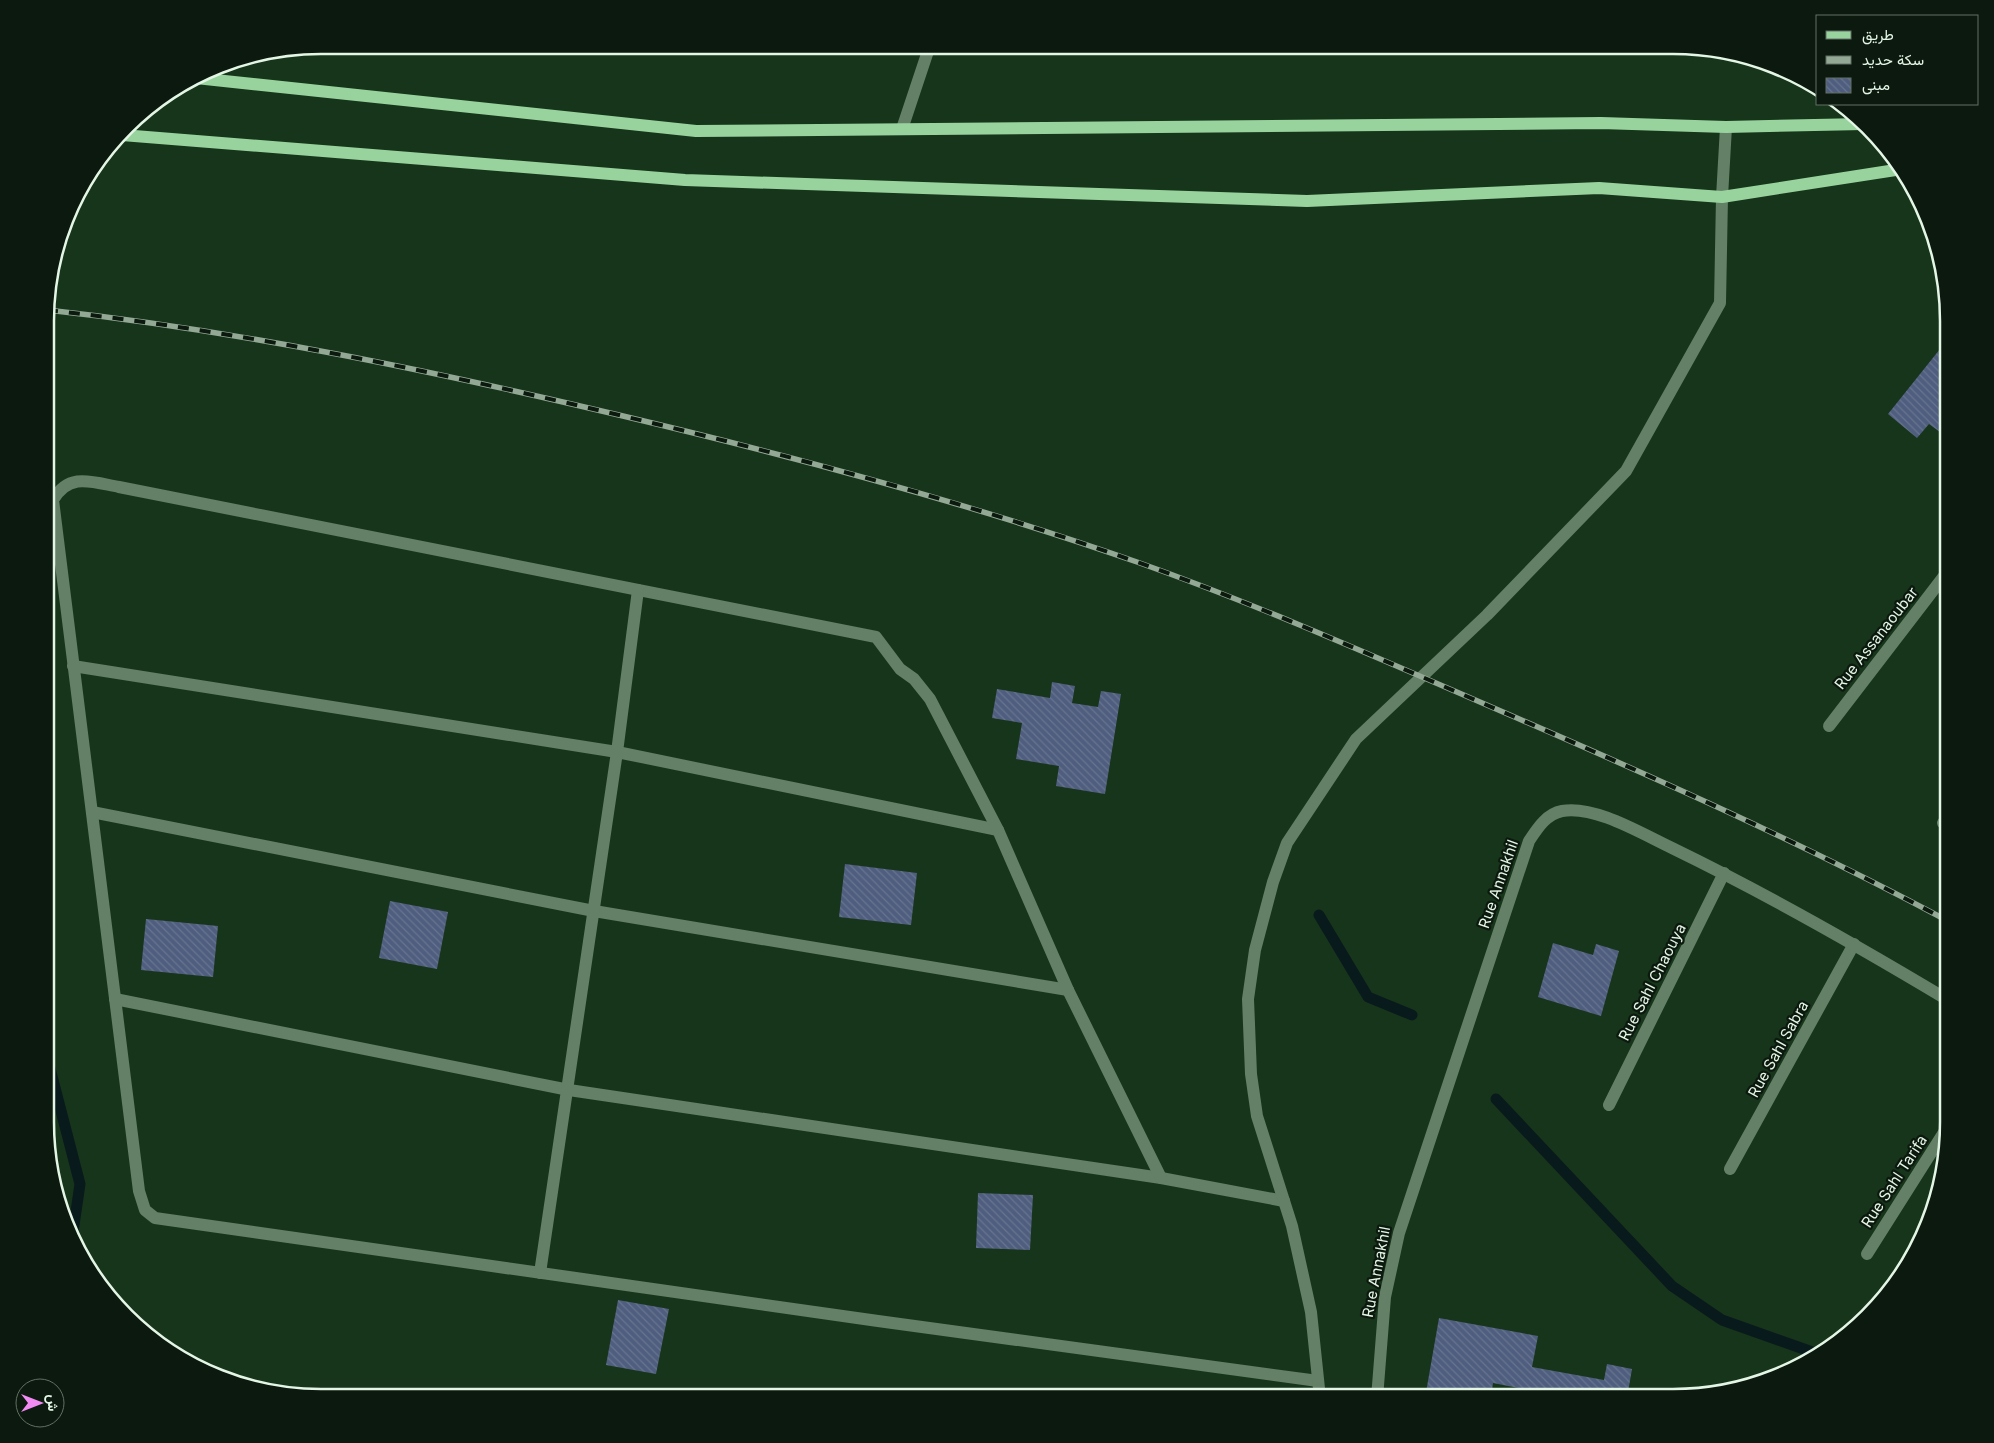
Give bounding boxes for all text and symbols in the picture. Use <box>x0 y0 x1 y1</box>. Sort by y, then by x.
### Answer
legend <box>1816 15 1979 105</box>
text: طريق <box>1862 25 1894 45</box>
text: سكة حديد <box>1862 50 1924 69</box>
text: مبنى <box>1862 75 1890 95</box>
street label: Rue Assanaoubar <box>1830 583 1922 693</box>
street label: Rue Annakhil <box>1474 837 1522 931</box>
street label: Rue Sahl Chaouya <box>1614 920 1690 1044</box>
street label: Rue Sahl Sabra <box>1744 997 1812 1101</box>
street label: Rue Sahl Tarifa <box>1857 1131 1931 1231</box>
street label: Rue Annakhil <box>1358 1225 1394 1319</box>
north arrow <box>15 1378 65 1428</box>
text: ش <box>44 1395 62 1412</box>

